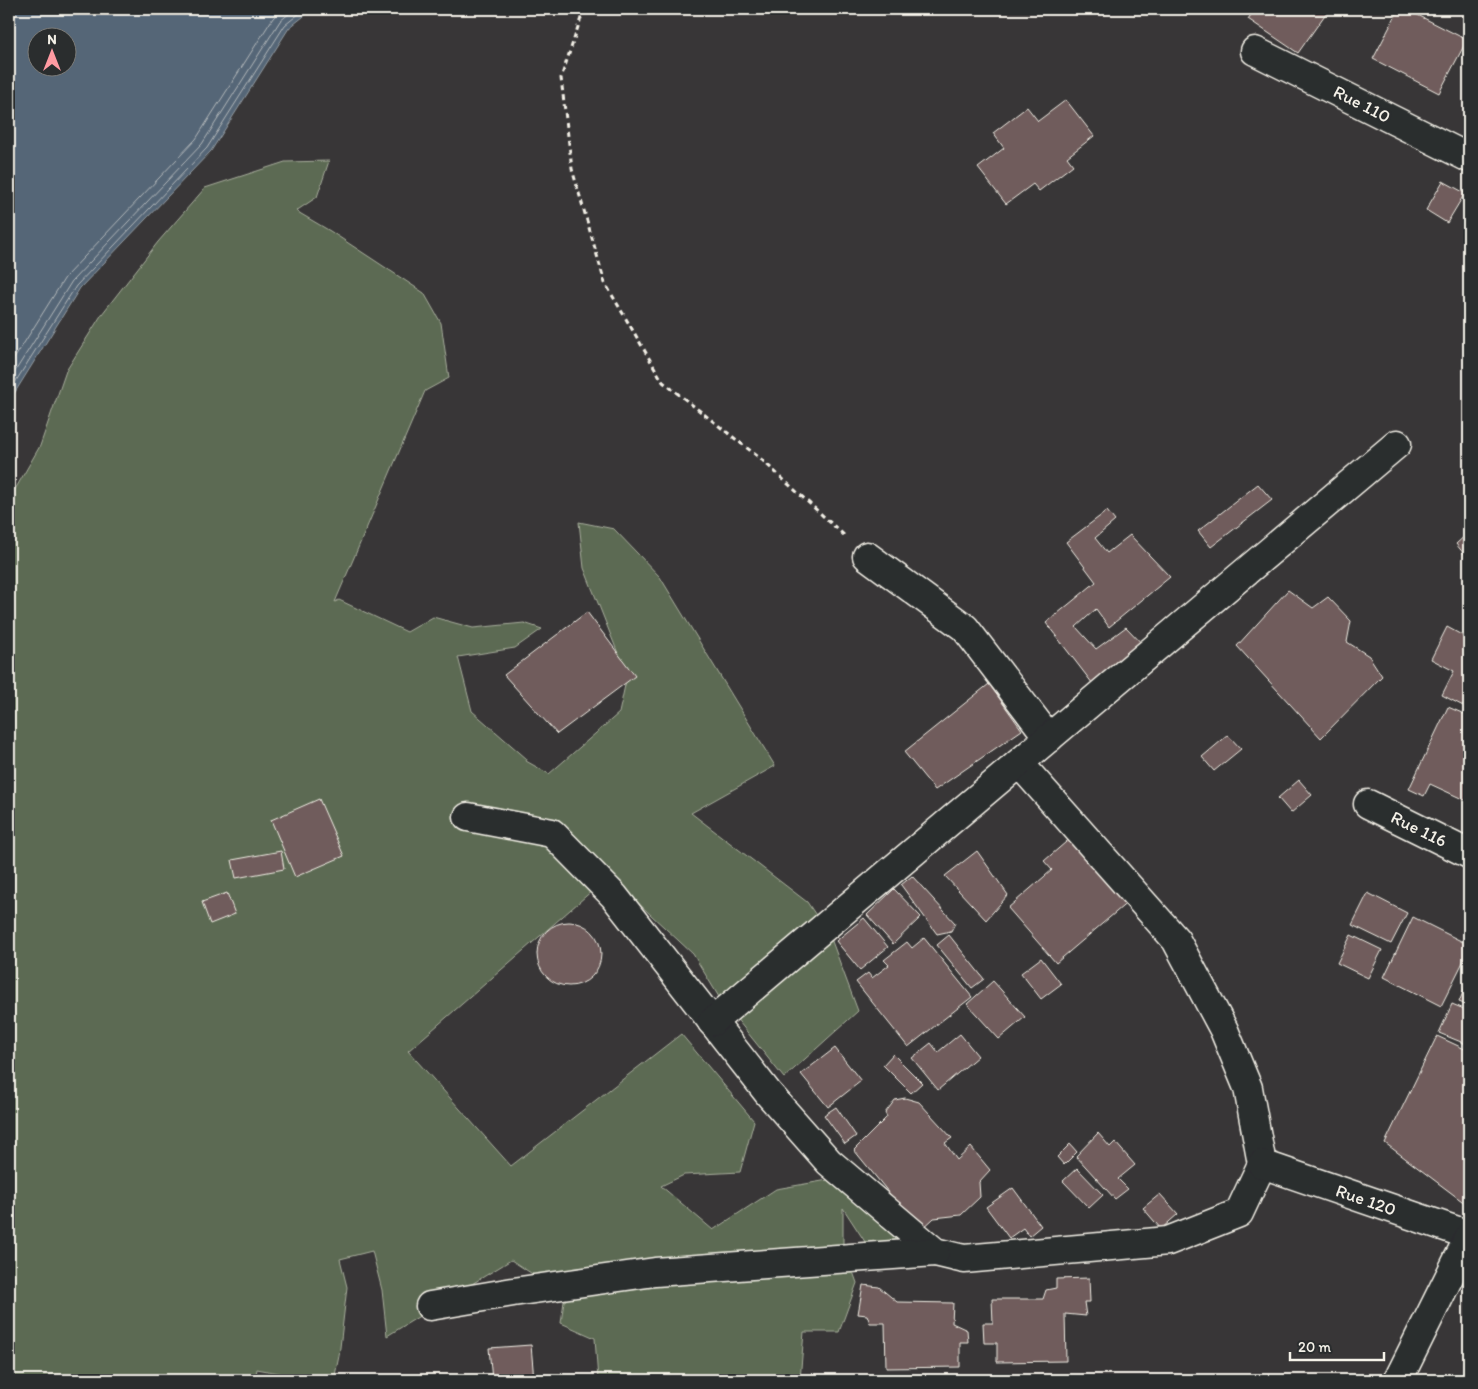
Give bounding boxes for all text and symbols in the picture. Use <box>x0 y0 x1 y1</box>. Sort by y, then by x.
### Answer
north arrow <box>28 28 78 78</box>
text: N <box>47 31 57 48</box>
street label: Rue 110 <box>1330 80 1394 128</box>
street label: Rue 116 <box>1387 806 1451 852</box>
street label: Rue 120 <box>1333 1179 1399 1221</box>
scale bar <box>1290 1329 1384 1361</box>
text: 20 m <box>1298 1338 1332 1356</box>

